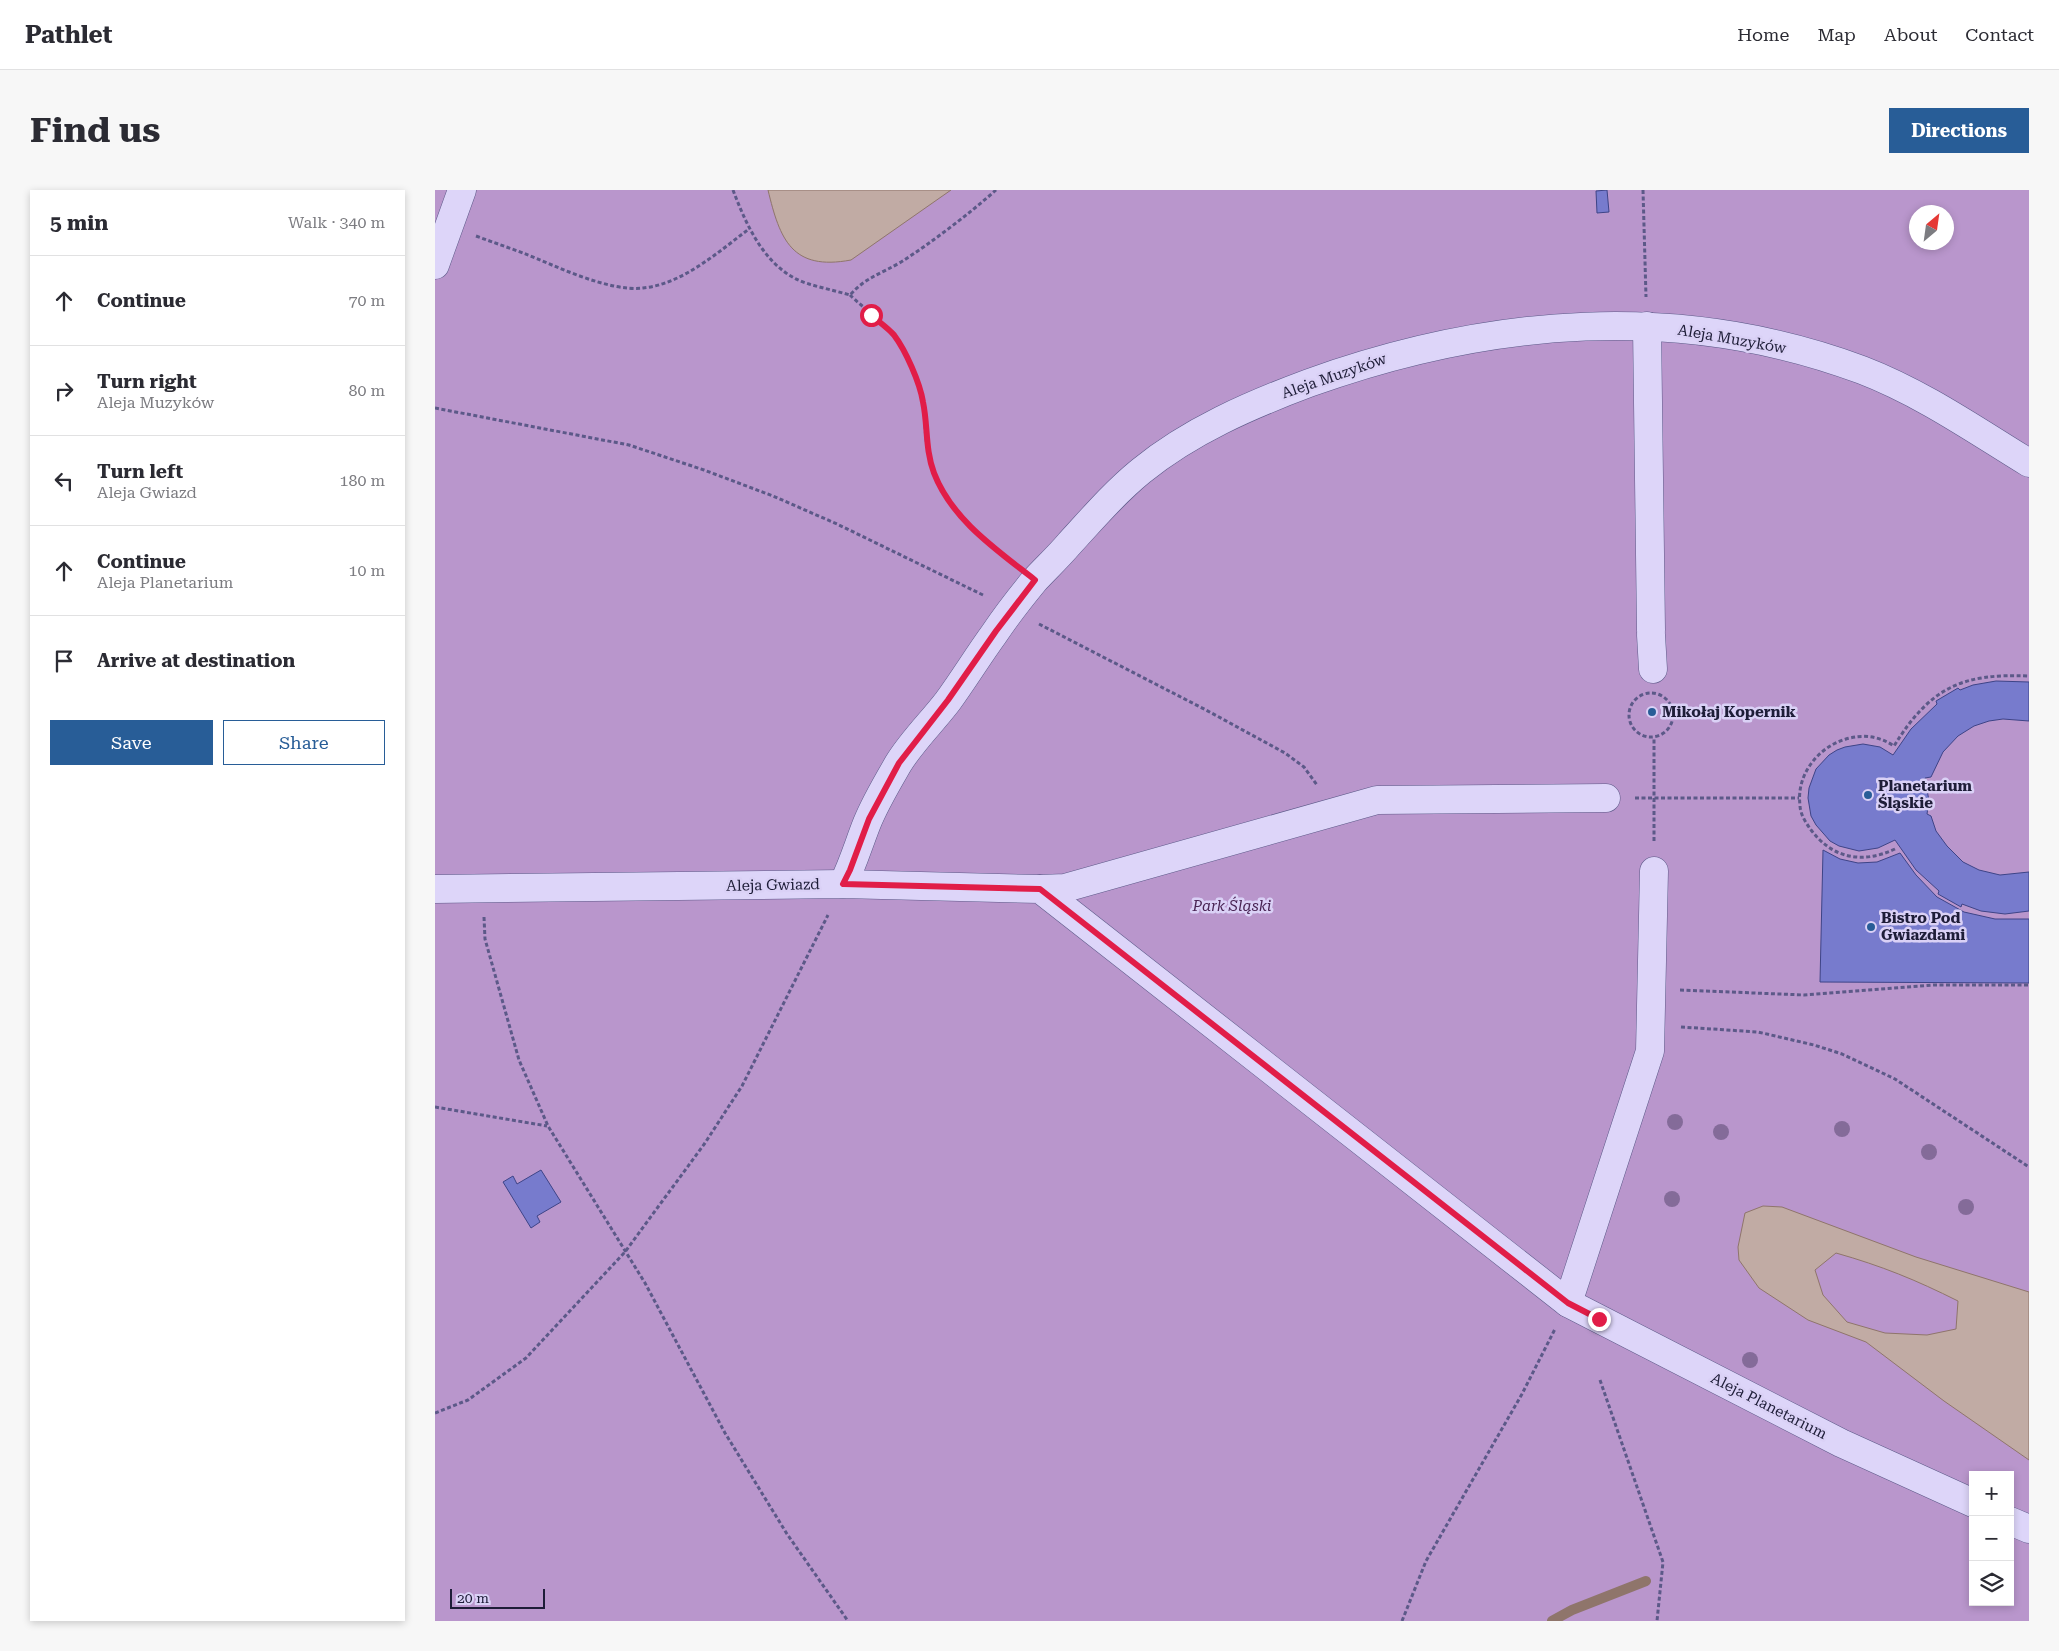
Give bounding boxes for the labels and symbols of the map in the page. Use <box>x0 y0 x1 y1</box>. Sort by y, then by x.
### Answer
north arrow <box>1909 205 1954 250</box>
route start <box>860 304 883 327</box>
street label: Aleja Muzyków <box>1676 321 1788 358</box>
street label: Aleja Muzyków <box>1279 349 1389 402</box>
place label: Mikołaj Kopernik <box>1662 703 1797 721</box>
marker: Mikołaj Kopernik <box>1646 706 1658 718</box>
place label: Planetarium Śląskie <box>1878 777 1973 812</box>
marker: Planetarium Śląskie <box>1862 789 1874 801</box>
street label: Aleja Gwiazd <box>726 875 820 895</box>
park label: Park Śląski <box>1191 896 1272 915</box>
place label: Bistro Pod Gwiazdami <box>1881 909 1965 944</box>
marker: Bistro Pod Gwiazdami <box>1865 921 1877 933</box>
route end <box>1588 1308 1611 1331</box>
street label: Aleja Planetarium <box>1708 1369 1830 1443</box>
scale bar <box>450 1586 545 1609</box>

